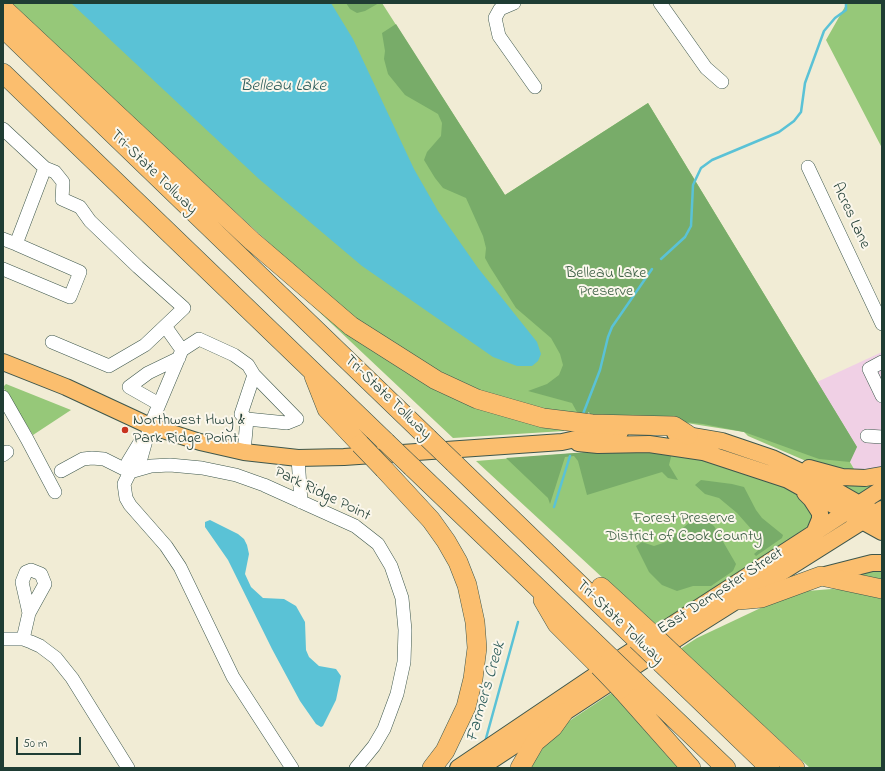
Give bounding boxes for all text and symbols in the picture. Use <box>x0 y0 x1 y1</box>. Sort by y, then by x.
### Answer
water label: Belleau Lake <box>240 77 326 97</box>
street label: Tri-State Tollway <box>105 127 201 219</box>
street label: Acres Lane <box>826 180 874 252</box>
park label: Belleau Lake Preserve <box>566 264 646 302</box>
street label: Tri-State Tollway <box>339 352 435 444</box>
place label: Northwest Hwy & Park Ridge Point <box>133 411 245 449</box>
marker: Northwest Hwy & Park Ridge Point <box>120 425 130 435</box>
street label: Park Ridge Point <box>271 463 373 527</box>
park label: Forest Preserve District of Cook County <box>606 509 762 547</box>
street label: East Dempster Street <box>655 544 787 640</box>
street label: Tri-State Tollway <box>571 577 667 669</box>
water label: Farmer's Creek <box>463 639 511 745</box>
scale bar <box>18 729 83 755</box>
text: 50 m <box>23 735 47 753</box>

